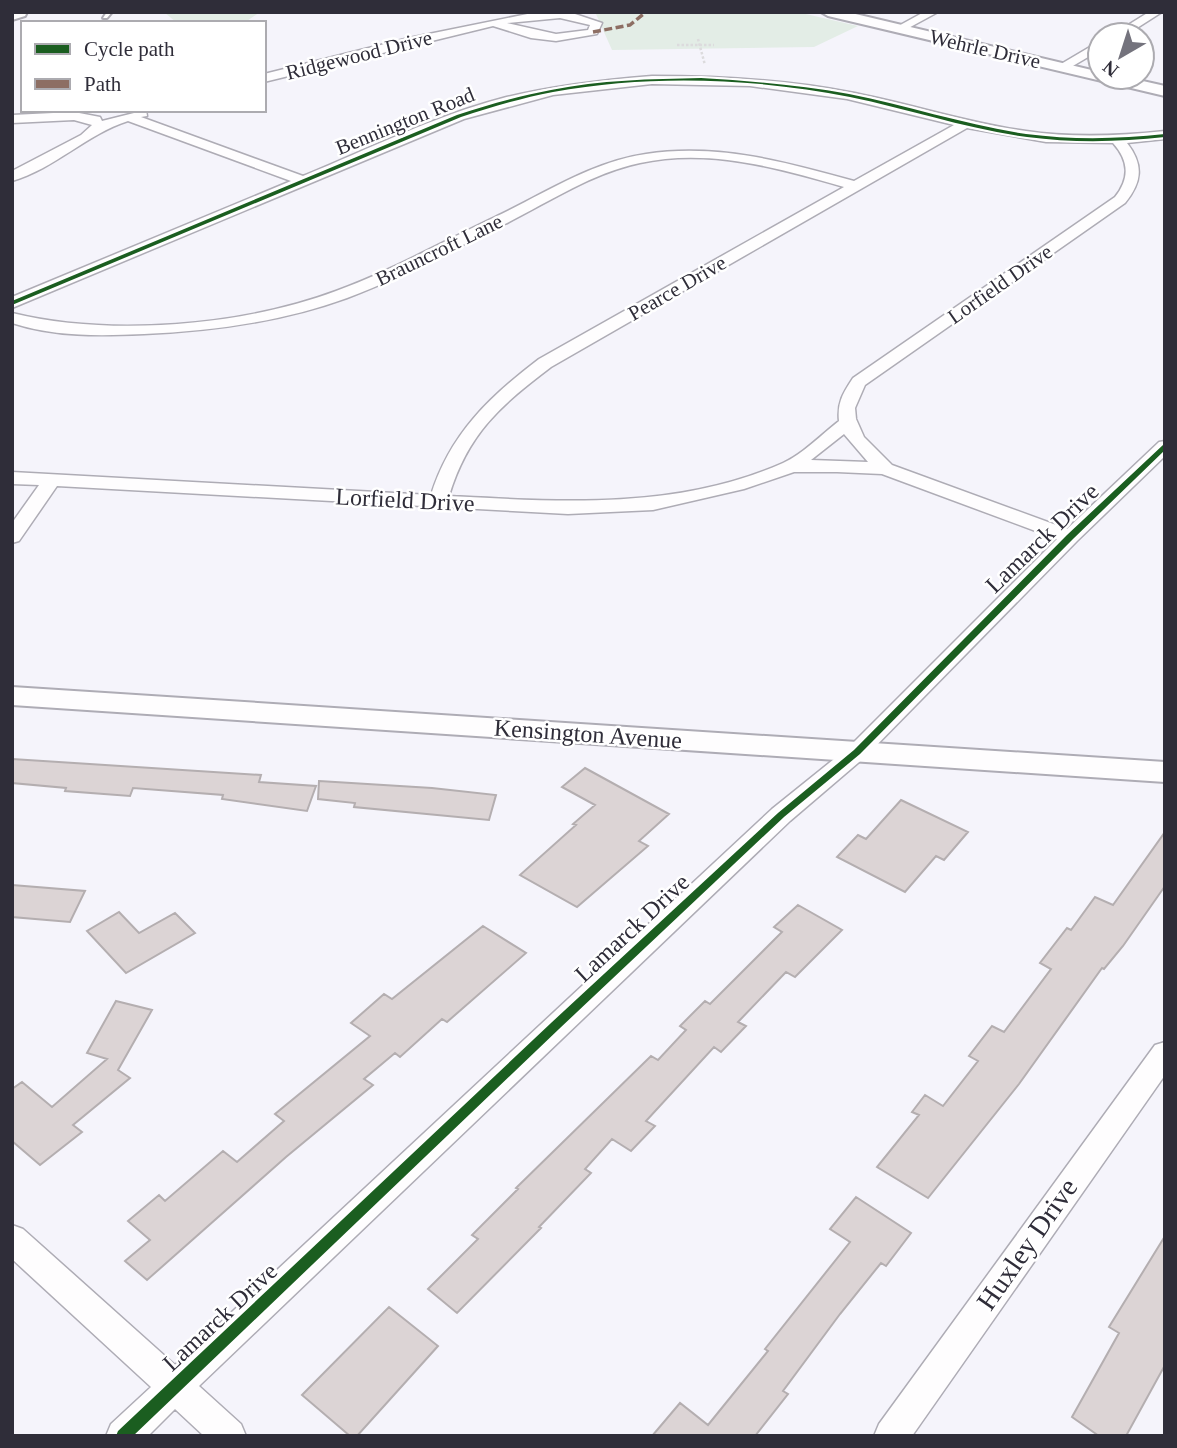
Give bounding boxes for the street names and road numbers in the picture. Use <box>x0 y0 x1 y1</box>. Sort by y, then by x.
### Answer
street label: Ridgewood Drive <box>283 25 435 85</box>
street label: Wehrle Drive <box>927 25 1043 73</box>
street label: Bennington Road <box>332 82 478 160</box>
street label: Brauncroft Lane <box>372 209 506 291</box>
street label: Lorfield Drive <box>943 239 1057 329</box>
street label: Pearce Drive <box>624 250 730 326</box>
street label: Lamarck Drive <box>980 478 1104 598</box>
street label: Lorfield Drive <box>335 483 475 517</box>
street label: Kensington Avenue <box>493 714 683 754</box>
street label: Lamarck Drive <box>570 869 694 987</box>
street label: Huxley Drive <box>970 1172 1084 1316</box>
street label: Lamarck Drive <box>158 1258 282 1376</box>

